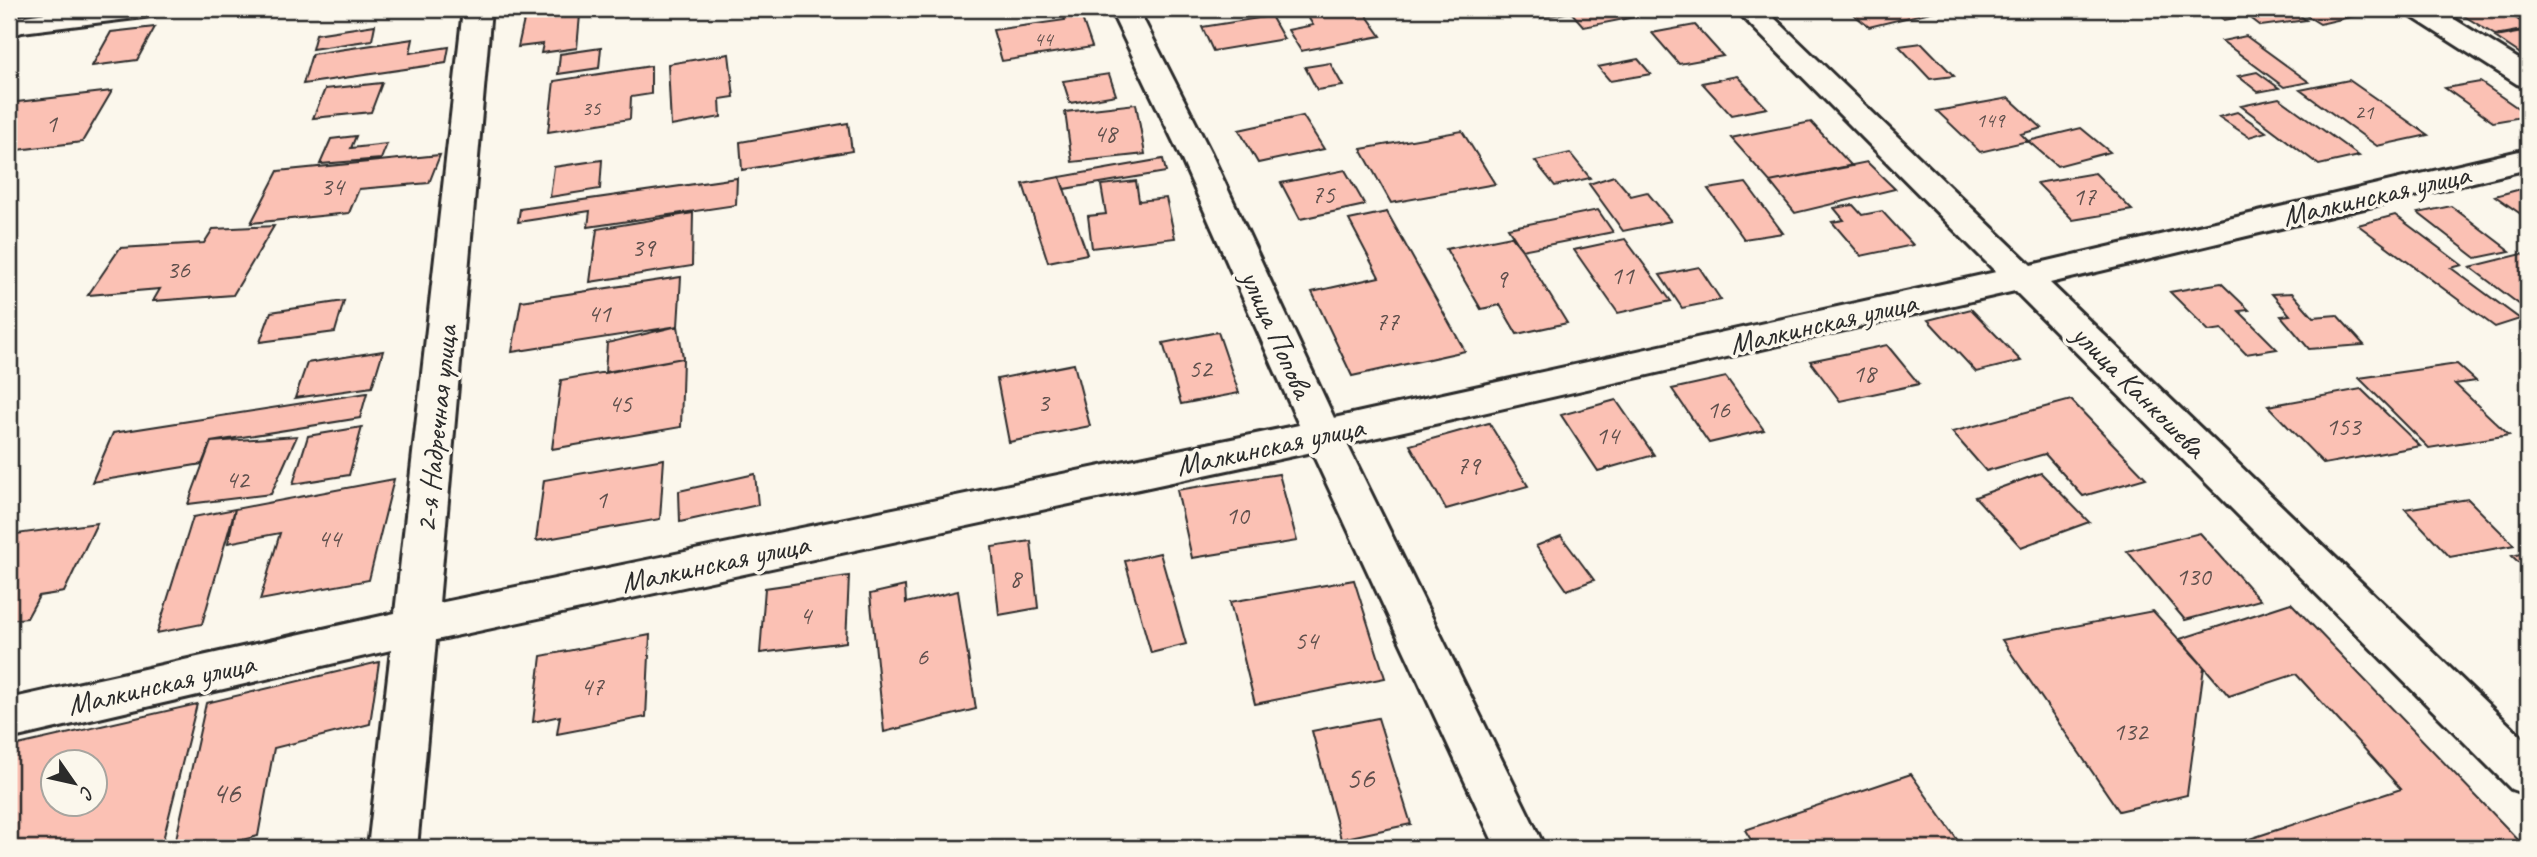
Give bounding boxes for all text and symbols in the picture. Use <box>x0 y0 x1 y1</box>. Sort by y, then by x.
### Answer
house number: 44 <box>1034 26 1055 52</box>
house number: 35 <box>582 95 602 121</box>
house number: 21 <box>2355 99 2375 125</box>
house number: 1 <box>45 107 58 140</box>
house number: 149 <box>1976 107 2006 133</box>
house number: 48 <box>1093 117 1119 150</box>
street label: Малкинская улица <box>2279 155 2475 235</box>
house number: 34 <box>320 170 346 203</box>
house number: 75 <box>1311 178 1336 211</box>
house number: 17 <box>2072 180 2097 213</box>
house number: 39 <box>631 231 657 264</box>
house number: 36 <box>166 253 191 286</box>
house number: 11 <box>1610 259 1635 292</box>
street label: улица Попова <box>1231 262 1323 406</box>
house number: 9 <box>1495 262 1509 295</box>
street label: Малкинская улица <box>1726 283 1922 363</box>
house number: 41 <box>587 297 612 330</box>
house number: 77 <box>1375 305 1400 338</box>
street label: улица Канкошева <box>2063 315 2215 467</box>
street label: 2-я Надречная улица <box>406 322 466 534</box>
house number: 52 <box>1188 352 1214 385</box>
house number: 18 <box>1852 357 1878 390</box>
house number: 3 <box>1037 386 1051 419</box>
house number: 45 <box>608 387 633 420</box>
house number: 16 <box>1706 393 1731 426</box>
street label: Малкинская улица <box>1173 407 1369 484</box>
house number: 153 <box>2325 410 2363 443</box>
house number: 14 <box>1595 419 1621 452</box>
house number: 79 <box>1456 449 1482 482</box>
house number: 42 <box>225 463 251 496</box>
house number: 1 <box>595 483 608 516</box>
house number: 10 <box>1225 499 1251 532</box>
house number: 44 <box>317 522 343 555</box>
street label: Малкинская улица <box>618 524 814 601</box>
house number: 130 <box>2175 560 2213 593</box>
house number: 8 <box>1009 562 1023 595</box>
house number: 4 <box>799 599 813 632</box>
house number: 54 <box>1294 624 1320 657</box>
house number: 6 <box>916 640 929 673</box>
street label: Малкинская улица <box>64 644 260 724</box>
house number: 47 <box>580 670 605 703</box>
house number: 132 <box>2112 715 2150 748</box>
north arrow <box>38 748 108 818</box>
house number: 56 <box>1346 757 1376 798</box>
house number: 46 <box>212 772 242 813</box>
text: С <box>73 781 100 805</box>

